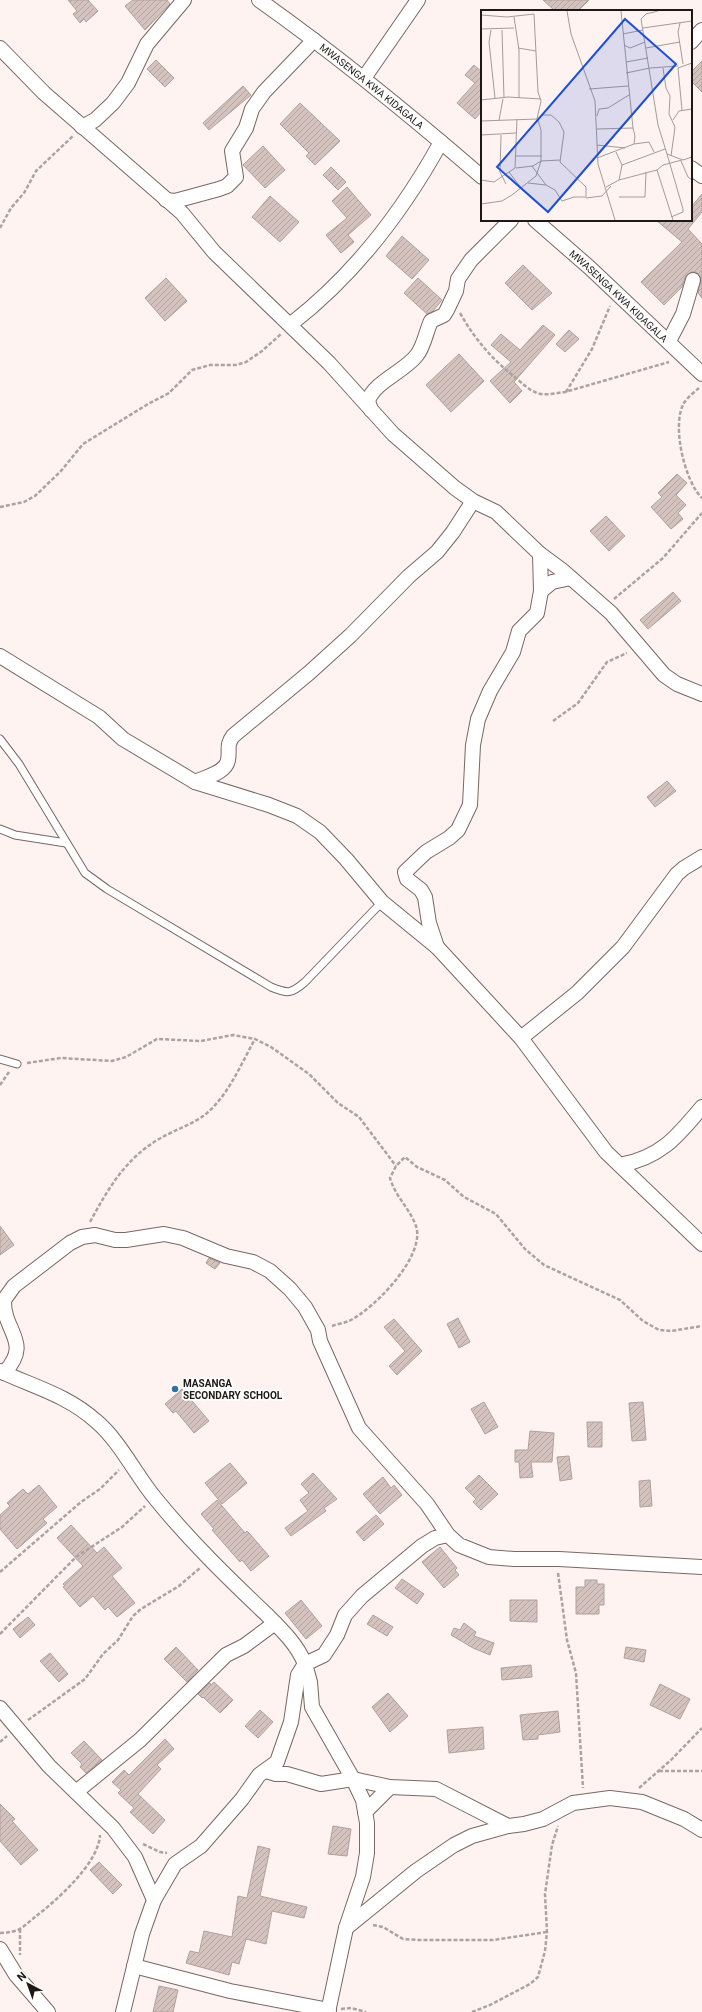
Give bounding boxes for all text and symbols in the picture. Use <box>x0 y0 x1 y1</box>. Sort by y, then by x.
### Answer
inset map <box>481 10 692 221</box>
street label: MWASENGA KWA KIDAGALA <box>318 41 426 131</box>
street label: MWASENGA KWA KIDAGALA <box>568 247 670 344</box>
place label: MASANGA SECONDARY SCHOOL <box>183 1378 283 1401</box>
marker: MASANGA SECONDARY SCHOOL <box>170 1384 180 1394</box>
north arrow <box>8 1964 48 2004</box>
text: N <box>15 1969 29 1984</box>

